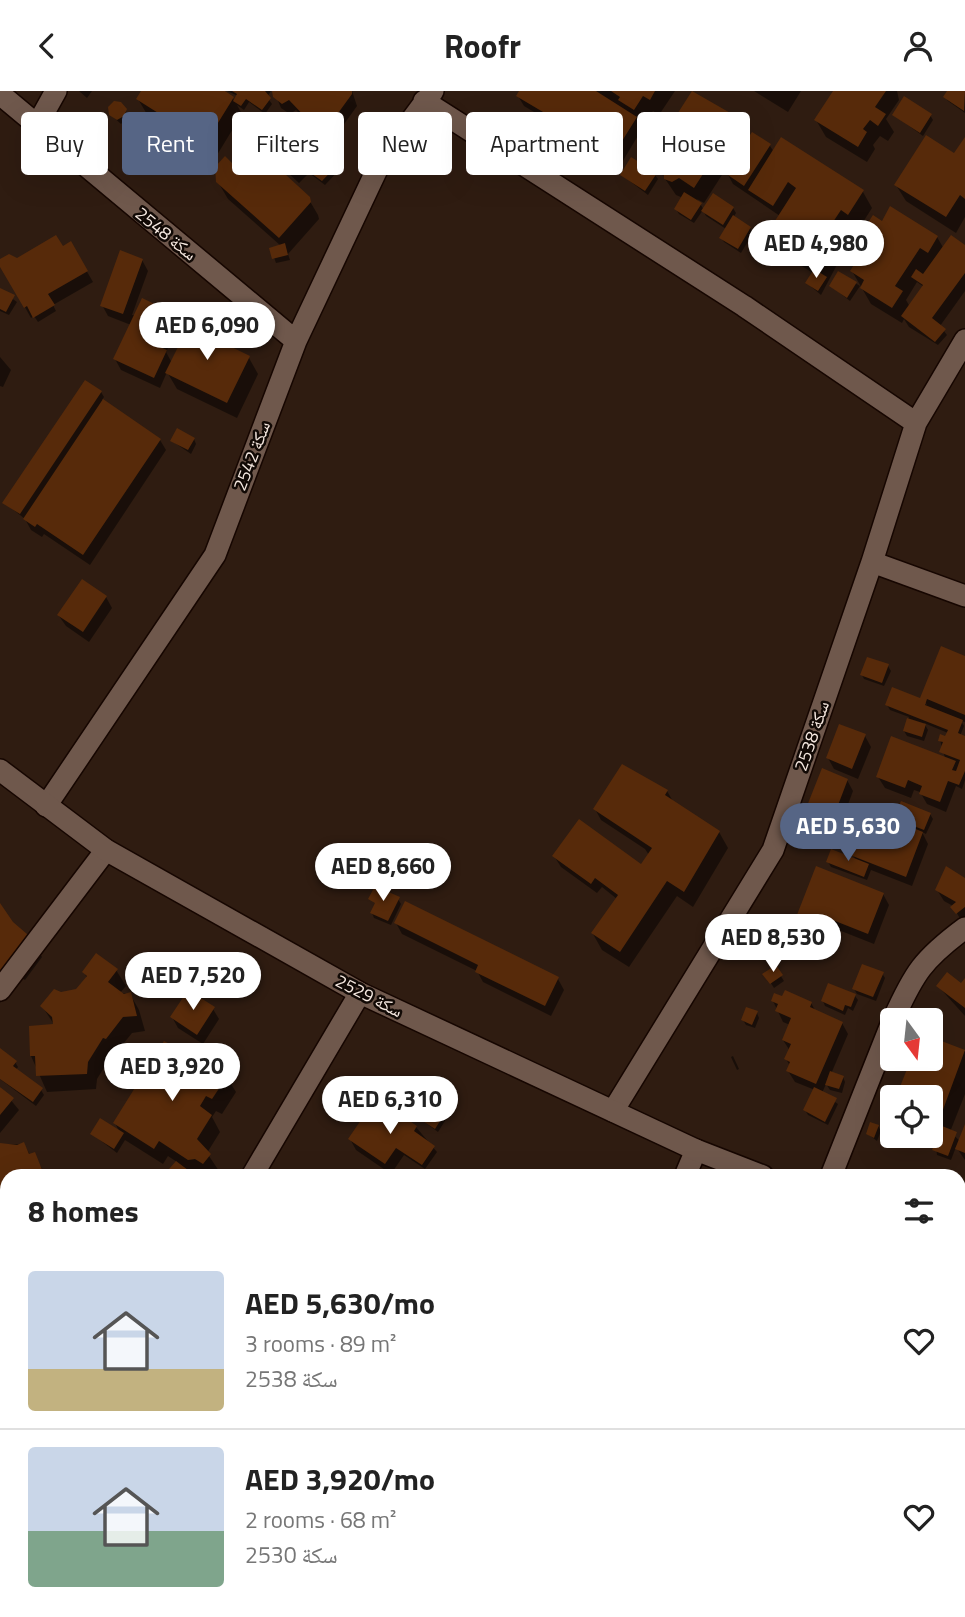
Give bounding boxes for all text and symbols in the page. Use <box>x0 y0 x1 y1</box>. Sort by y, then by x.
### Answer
text: Roofr <box>444 22 521 70</box>
icon: back <box>28 27 66 65</box>
icon: person <box>899 27 937 65</box>
chip: Buy <box>21 112 108 175</box>
chip: Rent <box>122 112 218 175</box>
chip: Filters <box>232 112 344 175</box>
chip: New <box>358 112 452 175</box>
chip: Apartment <box>466 112 623 175</box>
chip: House <box>637 112 750 175</box>
street label: سكة 2548 <box>130 200 203 267</box>
pin: AED 4,980 <box>736 221 896 280</box>
text: AED 4,980 <box>764 225 868 260</box>
pin: AED 6,090 <box>127 303 287 362</box>
text: AED 6,090 <box>155 307 259 342</box>
street label: سكة 2542 <box>226 417 277 495</box>
street label: سكة 2538 <box>787 697 836 775</box>
pin: AED 5,630 <box>768 803 928 863</box>
text: AED 5,630 <box>796 808 900 843</box>
pin: AED 8,660 <box>303 843 463 903</box>
text: AED 8,660 <box>331 848 435 883</box>
pin: AED 8,530 <box>693 915 853 974</box>
text: AED 8,530 <box>721 919 825 954</box>
pin: AED 7,520 <box>113 953 273 1012</box>
text: AED 7,520 <box>141 957 245 992</box>
street label: سكة 2529 <box>331 967 408 1024</box>
north arrow <box>880 1008 943 1071</box>
map controls <box>880 1008 943 1148</box>
pin: AED 3,920 <box>92 1044 252 1103</box>
text: AED 3,920 <box>120 1048 224 1083</box>
pin: AED 6,310 <box>310 1077 470 1136</box>
text: AED 6,310 <box>338 1081 442 1116</box>
button: locate <box>880 1085 943 1148</box>
text: 8 homes <box>28 1188 139 1234</box>
icon: filters <box>900 1192 938 1230</box>
text: AED 5,630/mo <box>245 1280 435 1326</box>
icon: home <box>84 1299 168 1383</box>
icon: heart <box>900 1322 938 1360</box>
text: 3 rooms · 89 m² <box>245 1326 396 1361</box>
text: سكة 2538 <box>245 1361 338 1396</box>
text: AED 3,920/mo <box>245 1456 435 1502</box>
icon: home <box>84 1475 168 1559</box>
icon: heart <box>900 1498 938 1536</box>
text: 2 rooms · 68 m² <box>245 1502 396 1537</box>
text: سكة 2530 <box>245 1537 338 1572</box>

